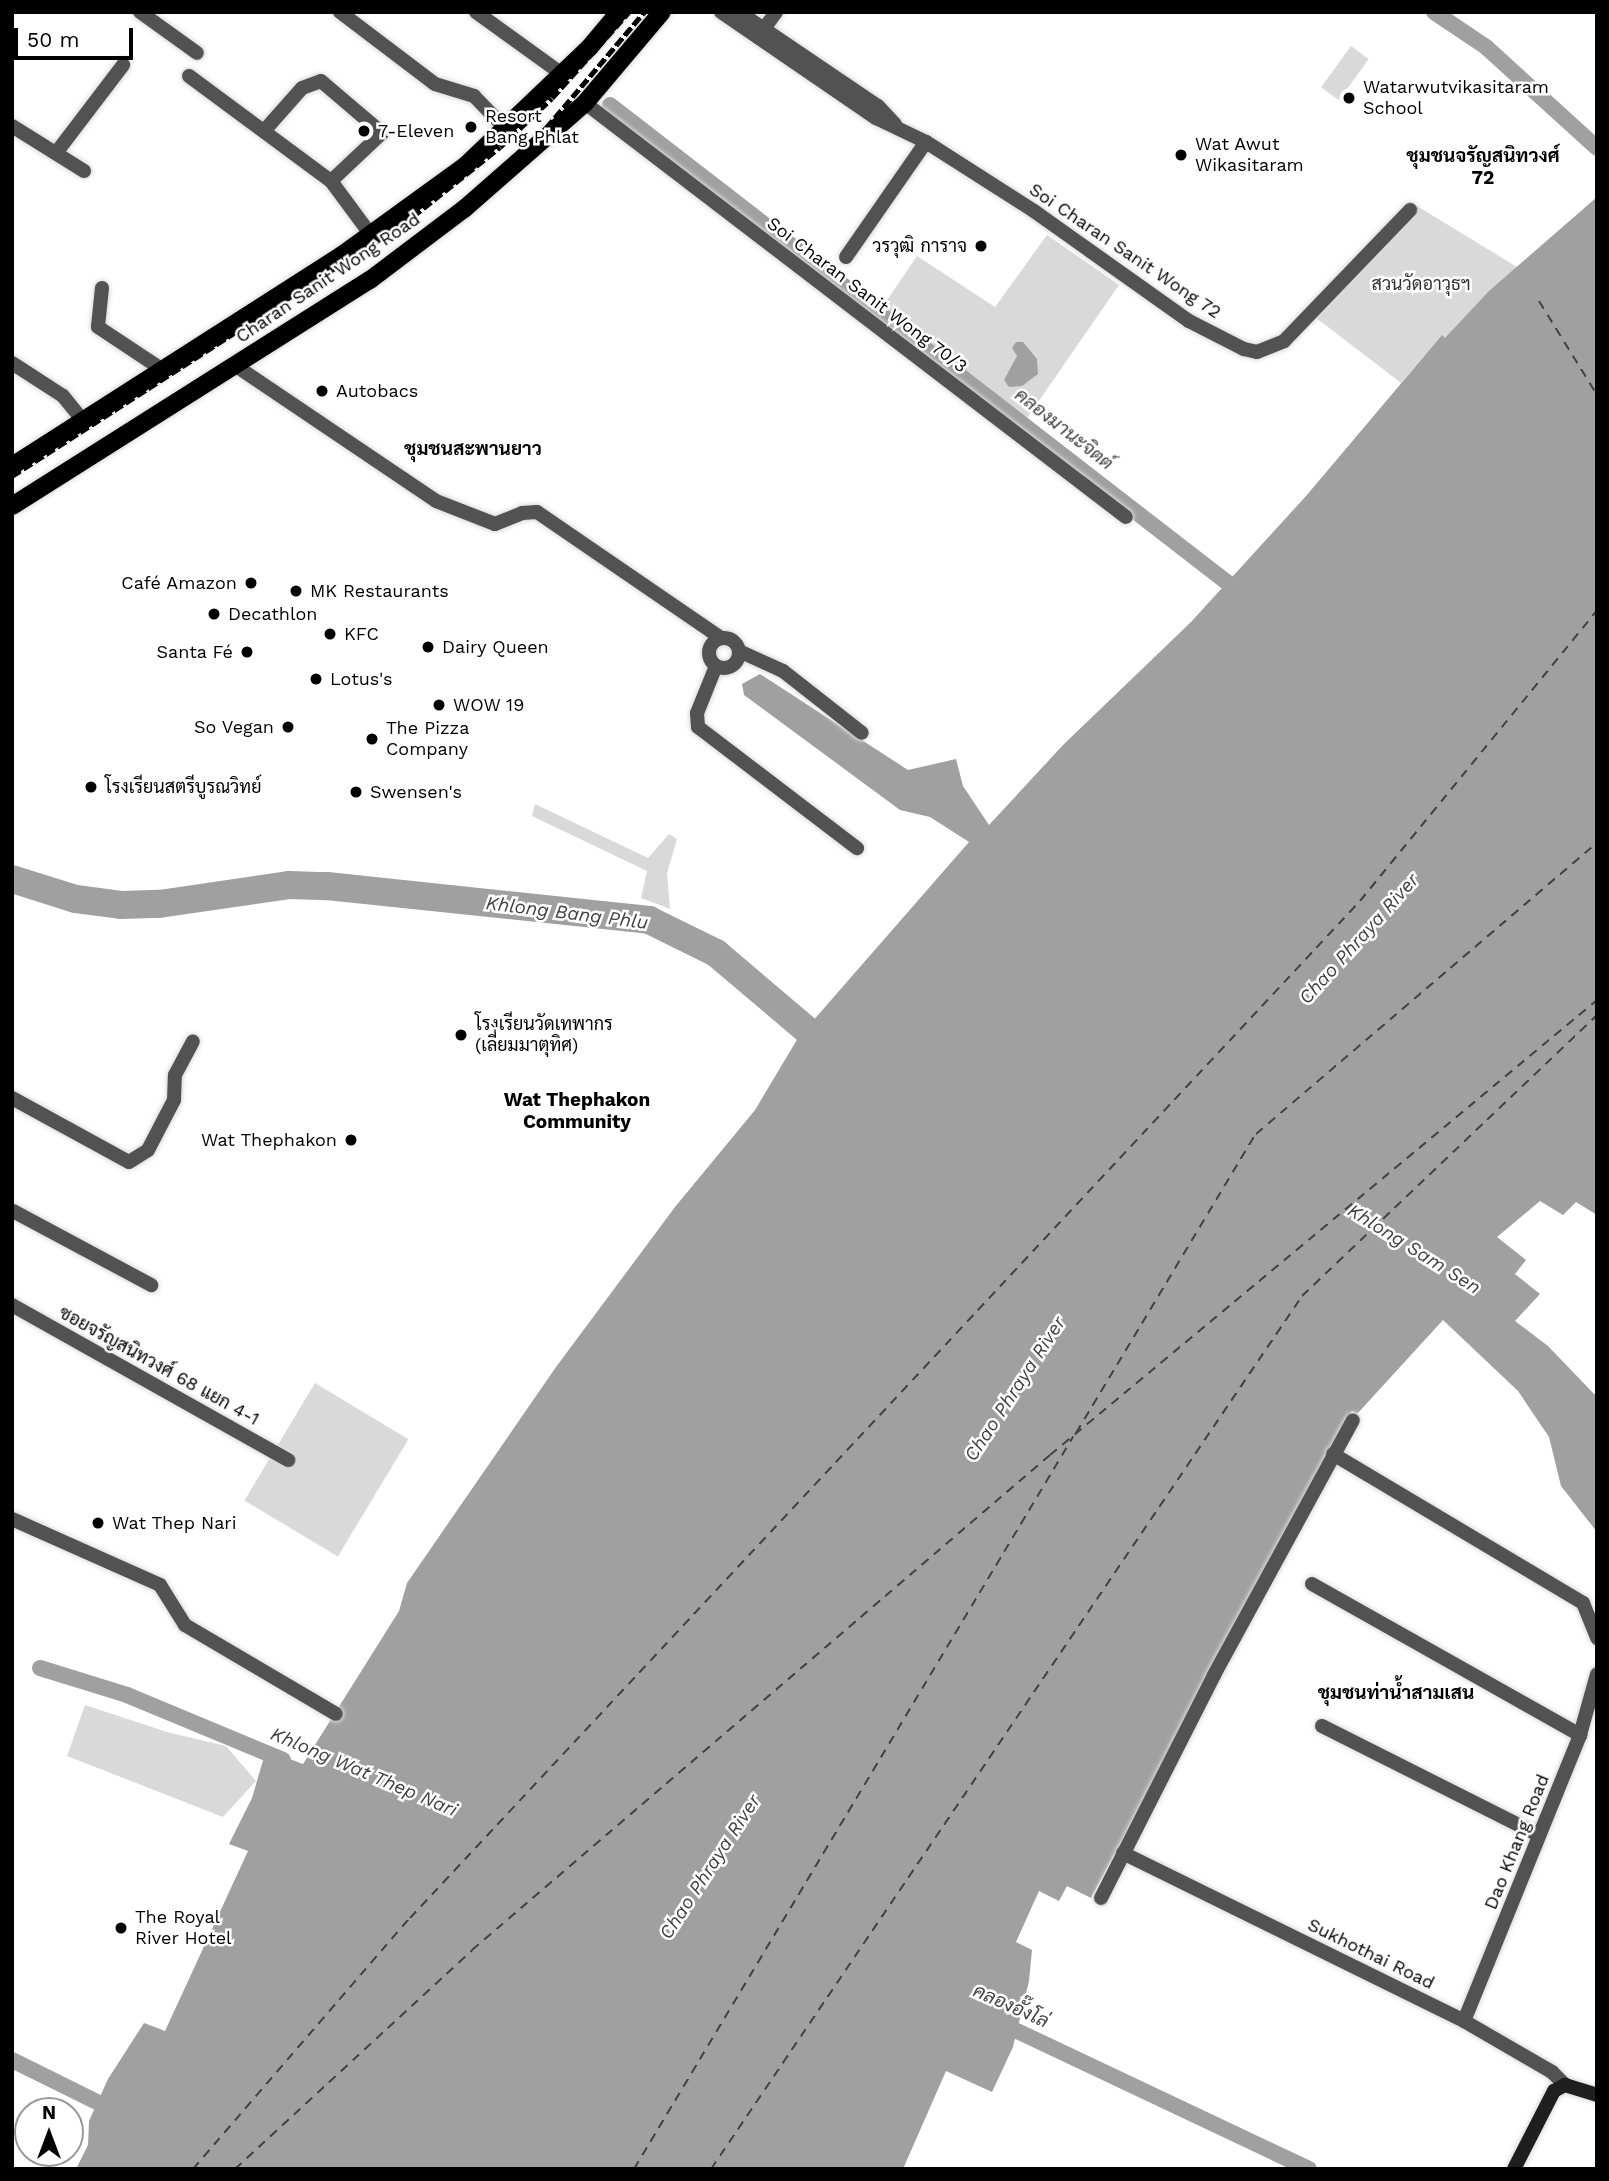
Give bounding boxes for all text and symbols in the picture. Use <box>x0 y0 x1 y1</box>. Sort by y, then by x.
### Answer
scale bar <box>18 14 136 58</box>
text: 50 m <box>27 27 79 52</box>
place label: Watarwutvikasitaram School <box>1363 77 1549 119</box>
marker: Watarwutvikasitaram School <box>1341 90 1357 106</box>
place label: Resort Bang Phlat <box>485 106 579 148</box>
marker: Resort Bang Phlat <box>463 119 479 135</box>
place label: 7-Eleven <box>378 120 454 142</box>
marker: 7-Eleven <box>356 123 372 139</box>
place label: Wat Awut Wikasitaram <box>1195 134 1304 176</box>
district label: ชุมชนจรัญสนิทวงศ์ 72 <box>1406 145 1560 189</box>
marker: Wat Awut Wikasitaram <box>1173 147 1189 163</box>
street label: Soi Charan Sanit Wong 72 <box>1025 178 1225 324</box>
street label: Charan Sanit Wong Road <box>232 208 424 348</box>
street label: Soi Charan Sanit Wong 70/3 <box>762 212 972 378</box>
place label: วรวุฒิ การาจ <box>872 235 967 257</box>
marker: วรวุฒิ การาจ <box>973 238 989 254</box>
park label: สวนวัดอาวุธฯ <box>1371 273 1471 295</box>
place label: Autobacs <box>336 380 418 402</box>
marker: Autobacs <box>314 383 330 399</box>
water label: คลองมานะจิตต์ <box>1010 383 1118 475</box>
district label: ชุมชนสะพานยาว <box>404 438 542 460</box>
place label: Café Amazon <box>121 572 237 594</box>
marker: Café Amazon <box>243 575 259 591</box>
place label: MK Restaurants <box>310 580 449 602</box>
marker: MK Restaurants <box>288 583 304 599</box>
place label: Decathlon <box>228 603 317 625</box>
marker: Decathlon <box>206 606 222 622</box>
place label: KFC <box>344 623 379 645</box>
marker: KFC <box>322 626 338 642</box>
place label: Dairy Queen <box>442 636 549 658</box>
marker: Dairy Queen <box>420 639 436 655</box>
place label: Santa Fé <box>156 641 233 663</box>
marker: Santa Fé <box>239 644 255 660</box>
place label: Lotus's <box>330 668 393 690</box>
marker: Lotus's <box>308 671 324 687</box>
place label: WOW 19 <box>453 694 525 716</box>
marker: WOW 19 <box>431 697 447 713</box>
place label: So Vegan <box>193 716 274 738</box>
place label: The Pizza Company <box>386 718 469 760</box>
marker: So Vegan <box>280 719 296 735</box>
marker: The Pizza Company <box>364 731 380 747</box>
place label: โรงเรียนสตรีบูรณวิทย์ <box>105 776 261 798</box>
marker: โรงเรียนสตรีบูรณวิทย์ <box>83 779 99 795</box>
place label: Swensen's <box>370 781 462 803</box>
marker: Swensen's <box>348 784 364 800</box>
water label: Chao Phraya River <box>1294 869 1424 1009</box>
water label: Khlong Bang Phlu <box>485 892 649 934</box>
place label: โรงเรียนวัดเทพากร (เลี่ยมมาตุทิศ) <box>475 1014 613 1056</box>
marker: โรงเรียนวัดเทพากร (เลี่ยมมาตุทิศ) <box>453 1027 469 1043</box>
district label: Wat Thephakon Community <box>504 1089 650 1133</box>
place label: Wat Thephakon <box>200 1129 337 1151</box>
marker: Wat Thephakon <box>343 1132 359 1148</box>
water label: Khlong Sam Sen <box>1343 1199 1485 1299</box>
street label: ซอยจรัญสนิทวงศ์ 68 แยก 4-1 <box>55 1302 263 1430</box>
water label: Chao Phraya River <box>960 1312 1070 1466</box>
place label: Wat Thep Nari <box>112 1512 237 1534</box>
marker: Wat Thep Nari <box>90 1515 106 1531</box>
district label: ชุมชนท่าน้ำสามเสน <box>1318 1682 1474 1704</box>
water label: Khlong Wat Thep Nari <box>267 1722 461 1822</box>
street label: Dao Khang Road <box>1480 1771 1554 1913</box>
water label: Chao Phraya River <box>655 1790 765 1944</box>
place label: The Royal River Hotel <box>135 1907 232 1950</box>
street label: Sukhothai Road <box>1304 1914 1438 1994</box>
marker: The Royal River Hotel <box>113 1920 129 1936</box>
water label: คลองอั๊งโล่ <box>970 1979 1052 2033</box>
north arrow <box>14 2097 84 2167</box>
text: N <box>42 2101 56 2124</box>

